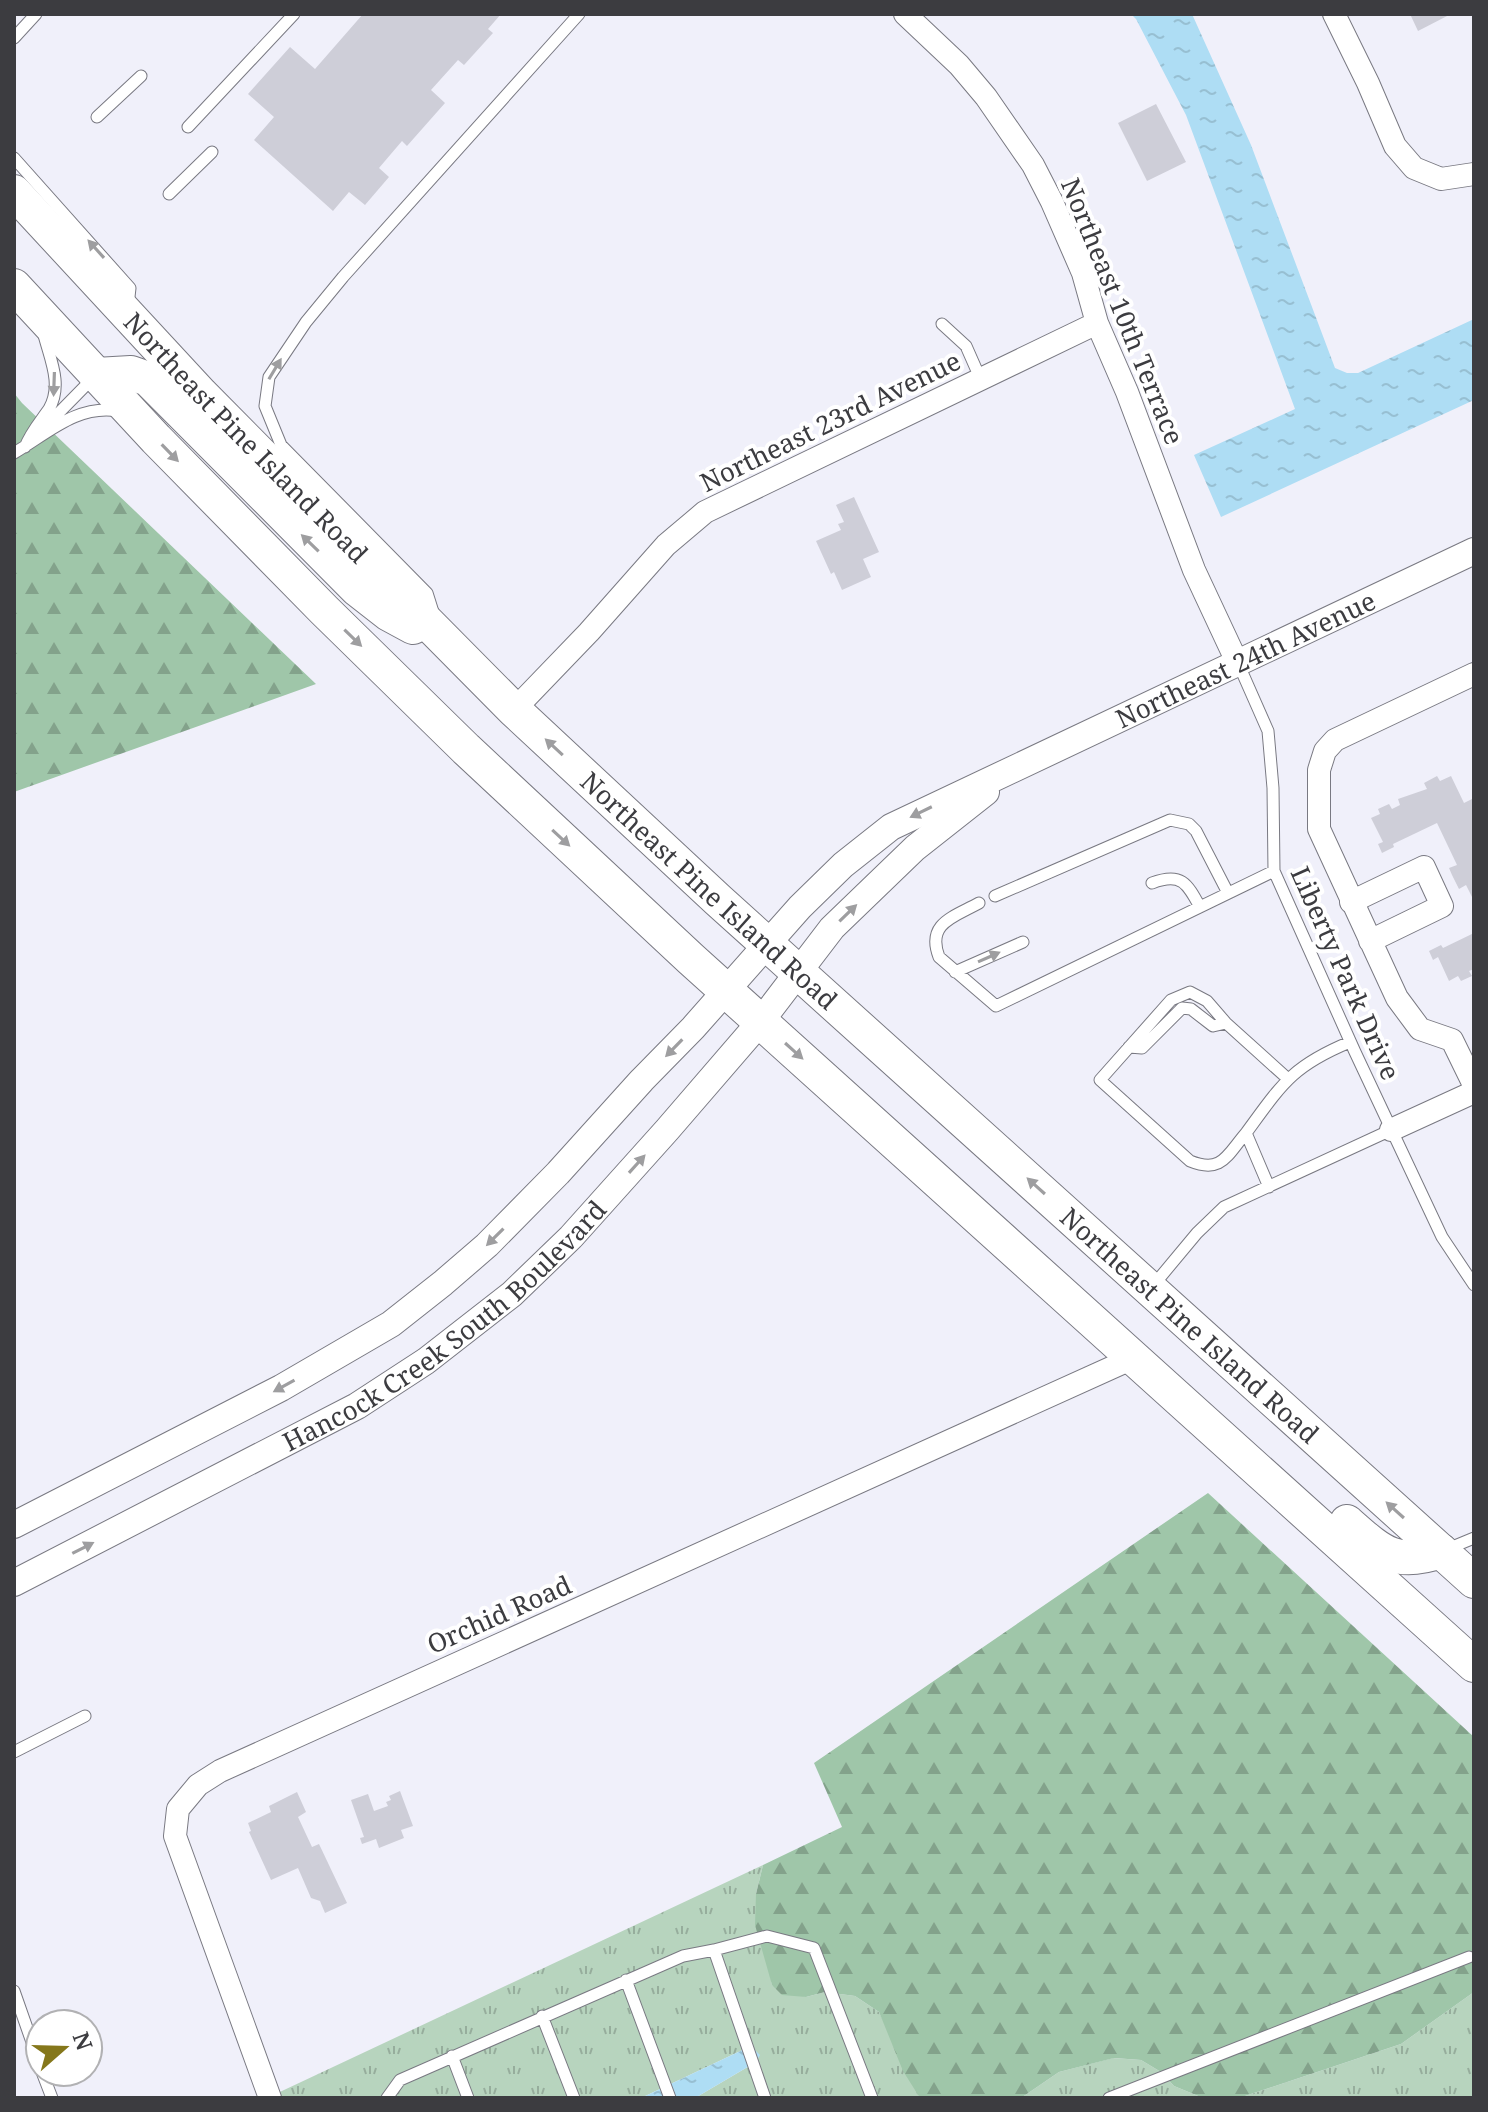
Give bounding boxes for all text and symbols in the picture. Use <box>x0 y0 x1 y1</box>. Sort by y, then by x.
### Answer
street label: Northeast 10th Terrace <box>1053 172 1193 450</box>
one-way arrow <box>88 240 106 259</box>
street label: Northeast Pine Island Road <box>116 304 376 571</box>
street label: Northeast 23rd Avenue <box>694 342 966 500</box>
one-way arrow <box>267 357 282 380</box>
one-way arrow <box>48 372 61 397</box>
one-way arrow <box>161 443 179 462</box>
one-way arrow <box>301 534 320 553</box>
street label: Northeast 24th Avenue <box>1110 582 1381 736</box>
one-way arrow <box>343 629 362 647</box>
one-way arrow <box>545 738 564 756</box>
street label: Northeast Pine Island Road <box>573 763 846 1017</box>
one-way arrow <box>909 805 932 819</box>
one-way arrow <box>551 828 570 846</box>
street label: Liberty Park Drive <box>1283 861 1409 1085</box>
one-way arrow <box>838 904 857 922</box>
one-way arrow <box>977 950 1001 963</box>
one-way arrow <box>665 1038 684 1057</box>
one-way arrow <box>784 1042 804 1060</box>
one-way arrow <box>627 1155 645 1174</box>
one-way arrow <box>1026 1178 1045 1196</box>
street label: Hancock Creek South Boulevard <box>276 1192 614 1459</box>
street label: Northeast Pine Island Road <box>1053 1199 1327 1451</box>
one-way arrow <box>486 1227 505 1246</box>
one-way arrow <box>272 1379 295 1393</box>
one-way arrow <box>1386 1502 1405 1520</box>
one-way arrow <box>72 1541 95 1554</box>
street label: Orchid Road <box>421 1566 577 1662</box>
north arrow <box>24 2008 104 2088</box>
text: N <box>67 2028 101 2054</box>

